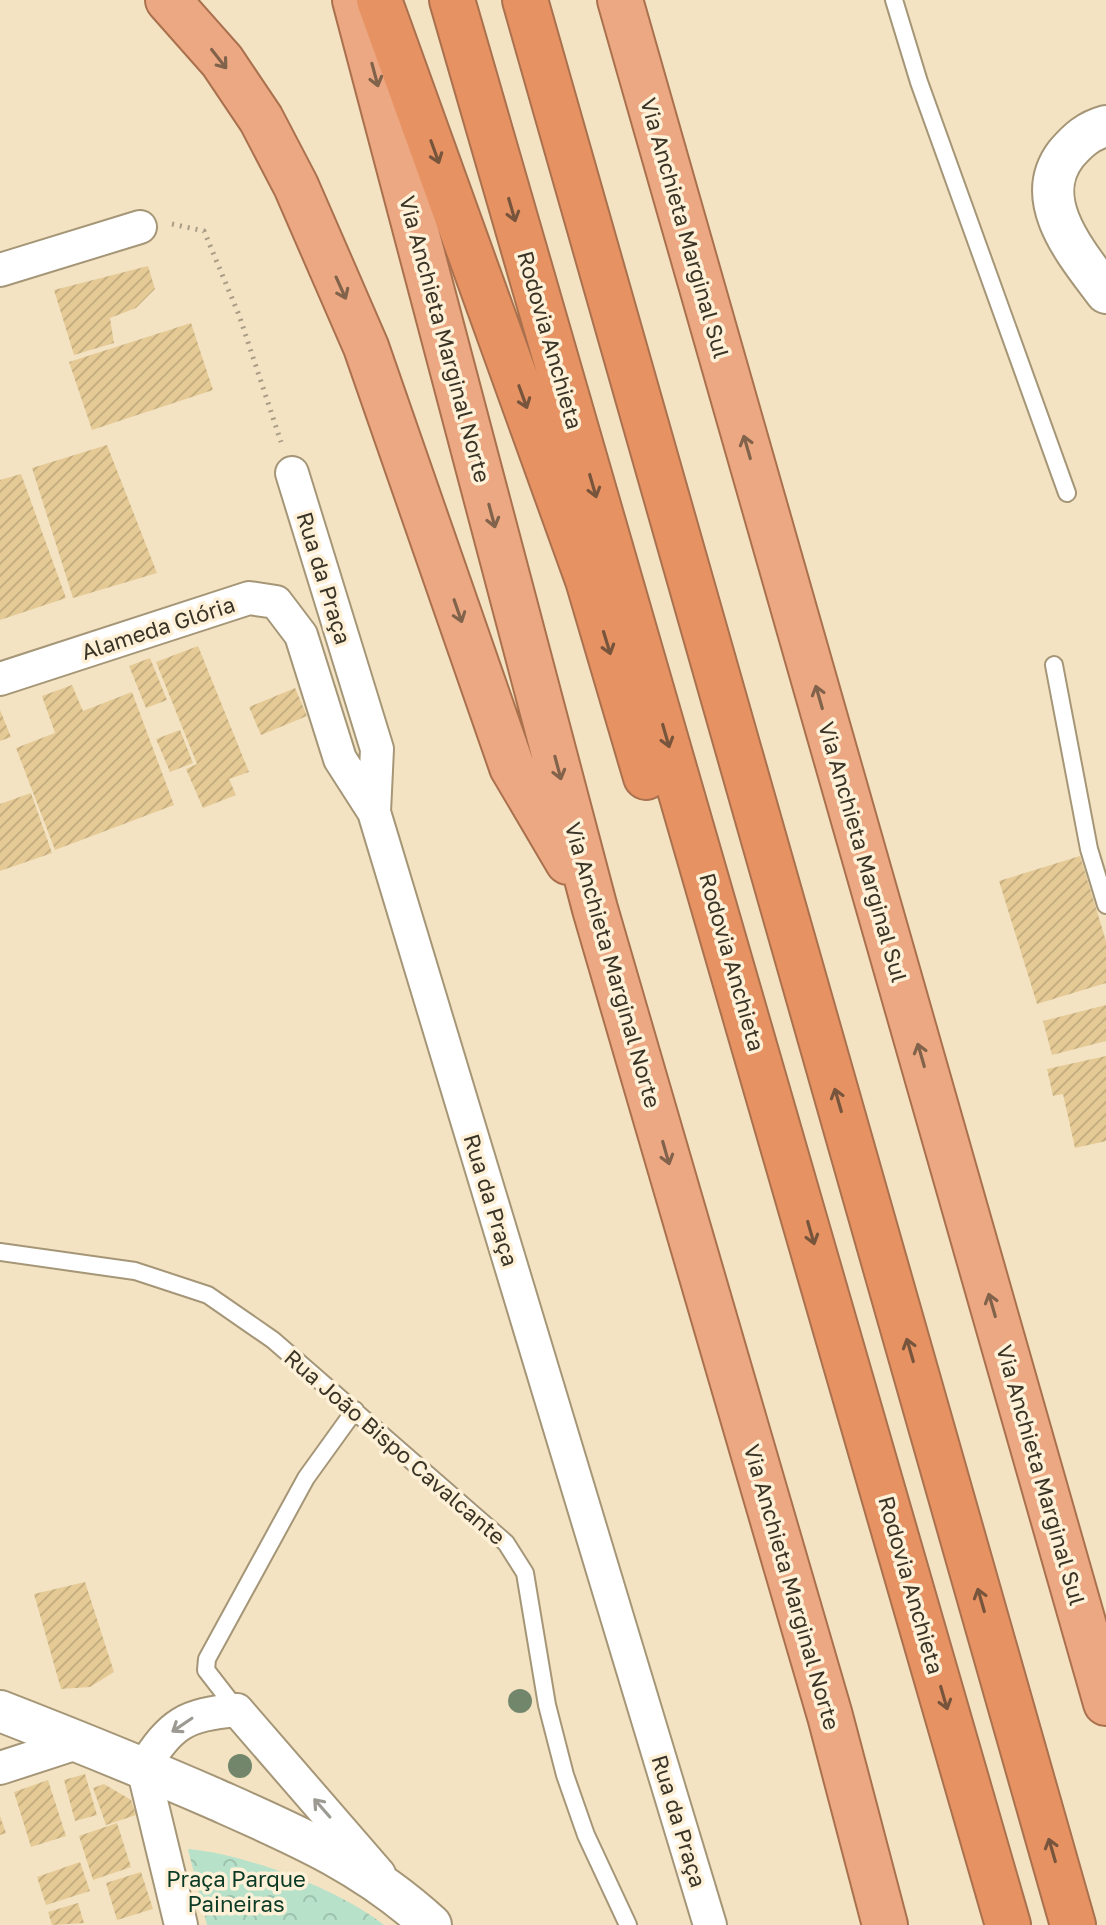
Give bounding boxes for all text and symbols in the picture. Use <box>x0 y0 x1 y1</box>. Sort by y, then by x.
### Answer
one-way arrow <box>211 48 228 69</box>
one-way arrow <box>368 62 383 88</box>
street label: Via Anchieta Marginal Sul <box>635 94 736 361</box>
one-way arrow <box>429 139 443 164</box>
street label: Via Anchieta Marginal Norte <box>394 192 497 485</box>
one-way arrow <box>505 196 520 222</box>
street label: Rodovia Anchieta <box>512 248 589 432</box>
one-way arrow <box>334 275 349 299</box>
one-way arrow <box>516 384 531 409</box>
one-way arrow <box>739 435 754 461</box>
one-way arrow <box>587 473 601 498</box>
one-way arrow <box>485 503 500 529</box>
street label: Rua da Praça <box>292 508 357 647</box>
street label: Alameda Glória <box>78 590 238 665</box>
one-way arrow <box>452 598 466 623</box>
one-way arrow <box>600 629 615 655</box>
one-way arrow <box>811 685 826 711</box>
street label: Via Anchieta Marginal Sul <box>813 718 914 985</box>
one-way arrow <box>659 722 674 748</box>
one-way arrow <box>552 754 567 780</box>
street label: Via Anchieta Marginal Norte <box>560 819 667 1111</box>
street label: Rodovia Anchieta <box>694 870 771 1054</box>
one-way arrow <box>913 1042 928 1068</box>
one-way arrow <box>830 1087 845 1113</box>
street label: Rua da Praça <box>459 1130 524 1269</box>
one-way arrow <box>659 1139 674 1165</box>
one-way arrow <box>804 1219 819 1245</box>
one-way arrow <box>984 1292 999 1318</box>
one-way arrow <box>901 1337 916 1363</box>
street label: Via Anchieta Marginal Sul <box>991 1341 1092 1608</box>
street label: Rua João Bispo Cavalcante <box>279 1343 511 1550</box>
street label: Via Anchieta Marginal Norte <box>739 1441 846 1733</box>
street label: Rodovia Anchieta <box>873 1493 950 1677</box>
one-way arrow <box>973 1587 988 1613</box>
one-way arrow <box>937 1685 952 1711</box>
one-way arrow <box>171 1717 193 1733</box>
street label: Rua da Praça <box>647 1751 712 1890</box>
one-way arrow <box>313 1799 331 1819</box>
one-way arrow <box>1044 1838 1058 1863</box>
park label: Praça Parque Paineiras <box>166 1865 306 1917</box>

